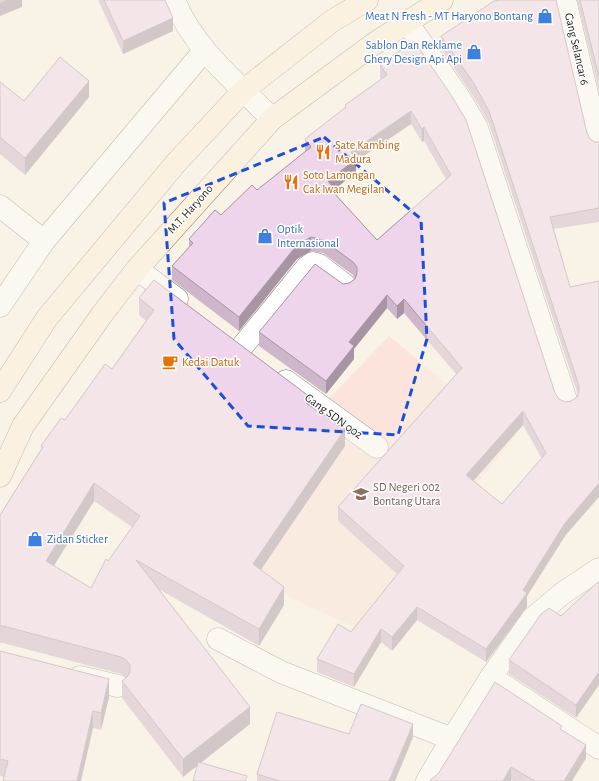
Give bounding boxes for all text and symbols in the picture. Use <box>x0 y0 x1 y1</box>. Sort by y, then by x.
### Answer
shop icon: Meat N Fresh - MT Haryono Bontang <box>536 7 554 25</box>
place label: Meat N Fresh - MT Haryono Bontang <box>365 10 533 23</box>
street label: Gang Selancar 6 <box>563 12 591 86</box>
place label: Sablon Dan Reklame Ghery Design Api Api <box>364 39 462 66</box>
shop icon: Sablon Dan Reklame Ghery Design Api Api <box>465 43 483 61</box>
place label: Sate Kambing Madura <box>335 139 400 165</box>
restaurant icon: Sate Kambing Madura <box>314 143 332 161</box>
place label: Soto Lamongan Cak Iwan Megilan <box>303 169 385 195</box>
restaurant icon: Soto Lamongan Cak Iwan Megilan <box>282 173 300 191</box>
street label: M.T. Haryono <box>165 182 216 236</box>
place label: Optik Internasional <box>277 223 339 249</box>
shop icon: Optik Internasional <box>256 227 274 245</box>
cafe icon: Kedai Datuk <box>161 353 179 371</box>
place label: Kedai Datuk <box>182 356 240 368</box>
street label: Gang SDN 002 <box>303 391 366 441</box>
place label: SD Negeri 002 Bontang Utara <box>373 481 441 507</box>
school or university icon: SD Negeri 002 Bontang Utara <box>352 485 370 503</box>
shop icon: Zidan Sticker <box>26 530 44 548</box>
place label: Zidan Sticker <box>47 533 108 545</box>

